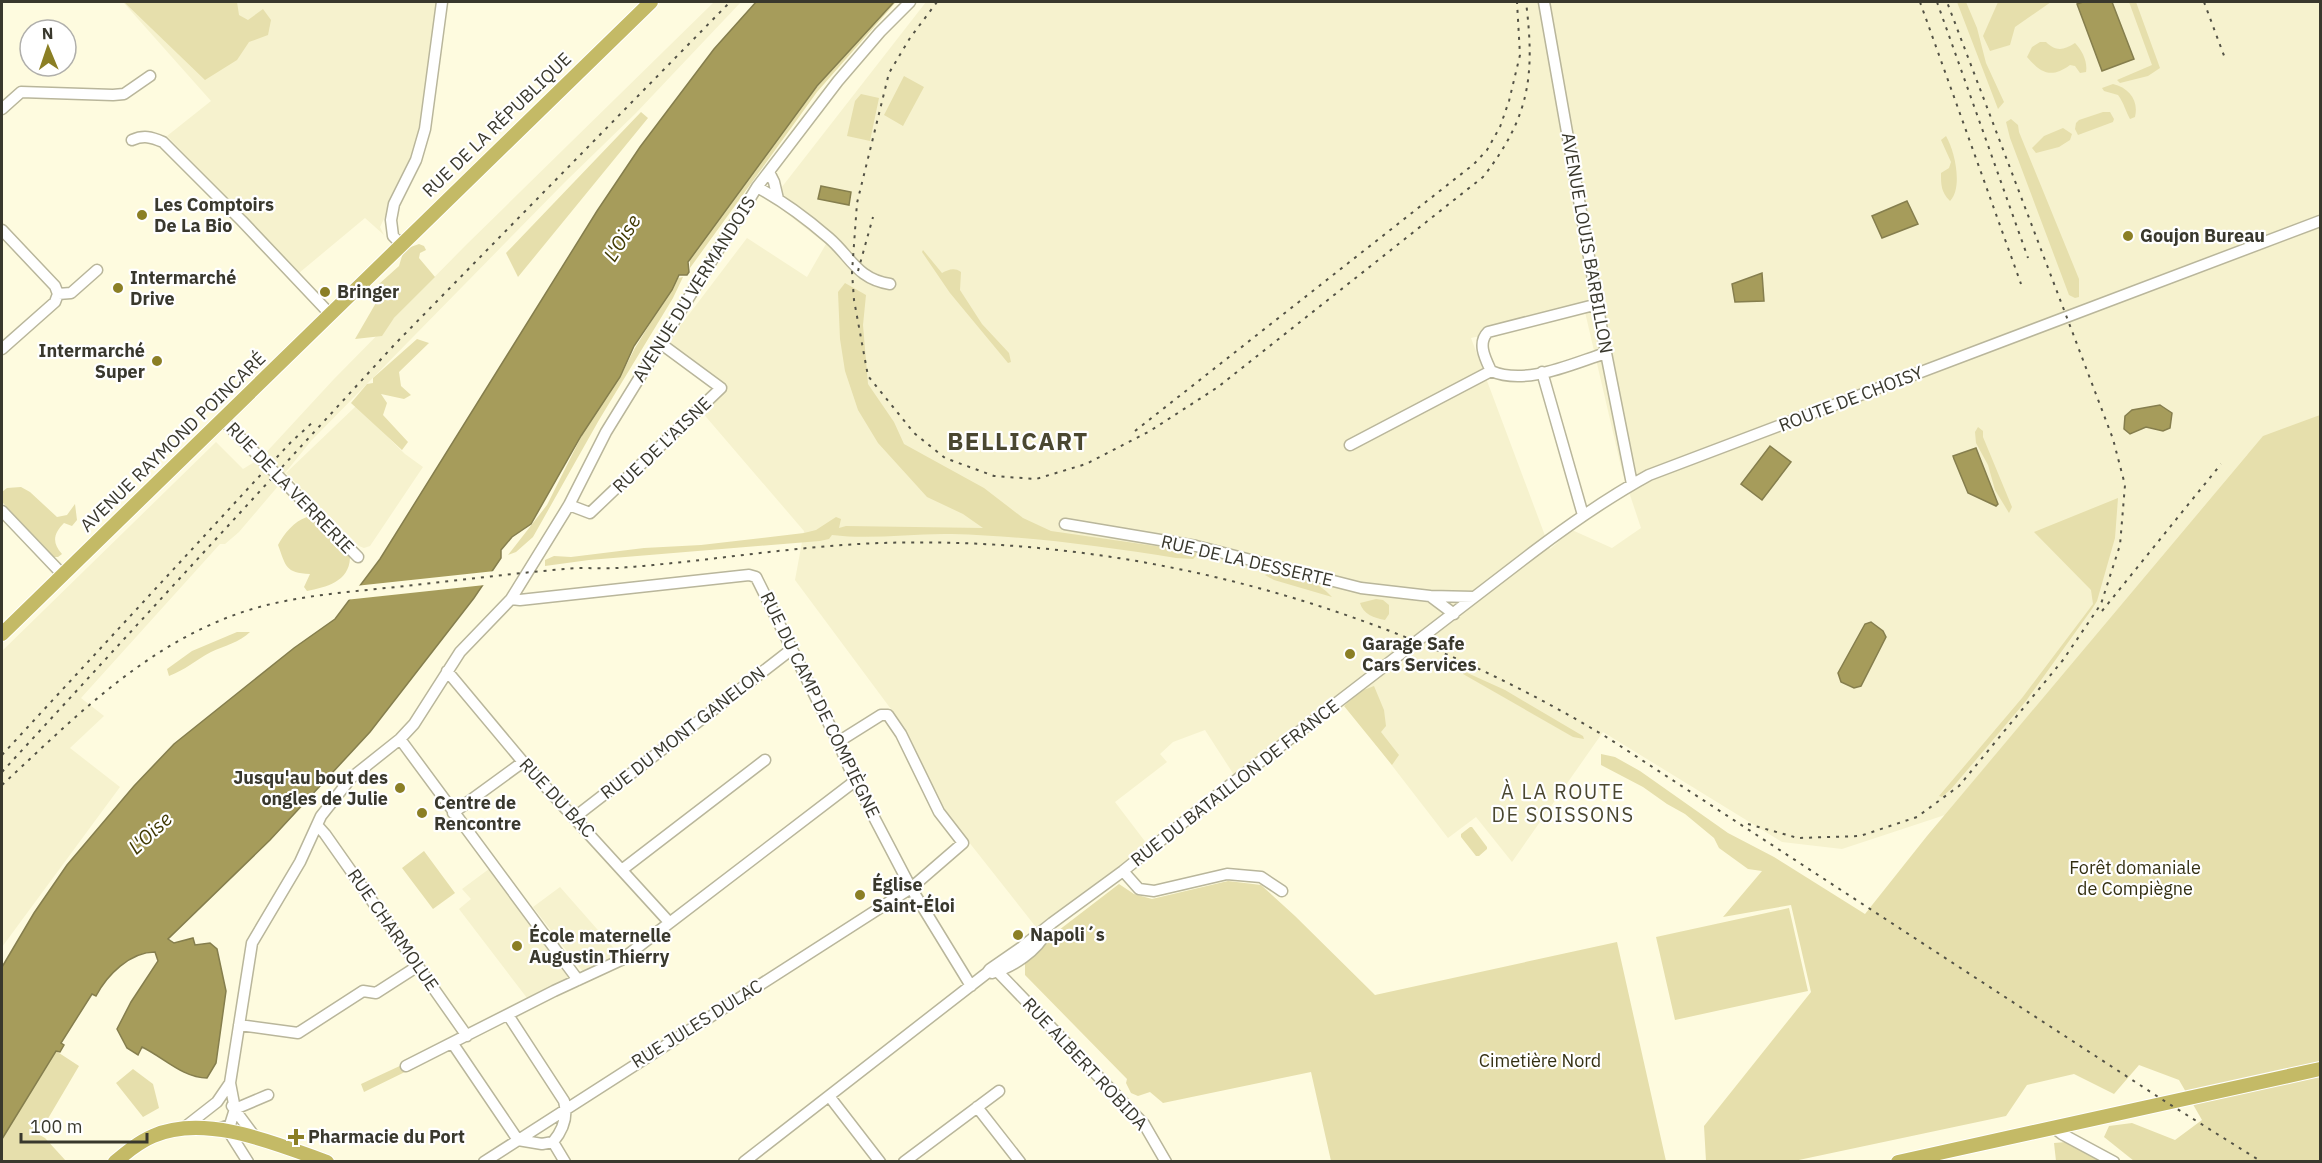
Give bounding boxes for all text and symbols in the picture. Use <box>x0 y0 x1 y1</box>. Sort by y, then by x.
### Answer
north arrow <box>18 18 78 78</box>
text: N <box>41 23 54 43</box>
street label: RUE DE LA RÉPUBLIQUE <box>417 47 576 202</box>
street label: AVENUE LOUIS BARBILLON <box>1557 131 1618 355</box>
street label: AVENUE DU VERMANDOIS <box>627 192 760 386</box>
place label: Les Comptoirs De La Bio <box>154 193 274 237</box>
marker: Les Comptoirs De La Bio <box>135 208 149 222</box>
water label: L'Oise <box>597 209 647 266</box>
place label: Goujon Bureau <box>2140 224 2265 247</box>
marker: Goujon Bureau <box>2121 229 2135 243</box>
place label: Intermarché Drive <box>130 266 236 310</box>
place label: Bringer <box>337 280 399 303</box>
marker: Intermarché Drive <box>111 281 125 295</box>
marker: Bringer <box>318 285 332 299</box>
place label: Intermarché Super <box>39 339 145 383</box>
street label: AVENUE RAYMOND POINCARÉ <box>75 347 270 537</box>
marker: Intermarché Super <box>150 354 164 368</box>
street label: ROUTE DE CHOISY <box>1775 360 1927 437</box>
street label: RUE DE L'AISNE <box>607 392 716 498</box>
street label: RUE DE LA VERRERIE <box>222 417 359 558</box>
district label: BELLICART <box>947 425 1089 457</box>
street label: RUE DE LA DESSERTE <box>1159 530 1335 592</box>
street label: RUE DU CAMP DE COMPIÈGNE <box>756 588 885 822</box>
place label: Garage Safe Cars Services <box>1362 632 1477 676</box>
marker: Garage Safe Cars Services <box>1343 647 1357 661</box>
street label: RUE DU MONT GANELON <box>596 661 770 804</box>
street label: RUE DU BATAILLON DE FRANCE <box>1126 694 1343 871</box>
street label: RUE DU BAC <box>515 753 600 842</box>
place label: Jusqu'au bout des ongles de Julie <box>233 766 388 810</box>
district label: À LA ROUTE DE SOISSONS <box>1491 778 1635 828</box>
marker: Jusqu'au bout des ongles de Julie <box>393 781 407 795</box>
place label: Centre de Rencontre <box>434 791 521 835</box>
water label: L'Oise <box>122 805 177 860</box>
marker: Centre de Rencontre <box>415 806 429 820</box>
park label: Forêt domaniale de Compiègne <box>2069 856 2201 900</box>
street label: RUE CHARMOLUE <box>343 864 444 995</box>
place label: Église Saint-Éloi <box>872 872 955 917</box>
marker: Église Saint-Éloi <box>853 888 867 902</box>
place label: École maternelle Augustin Thierry <box>529 923 671 968</box>
place label: Napoli´s <box>1030 923 1105 946</box>
marker: Napoli´s <box>1011 928 1025 942</box>
marker: École maternelle Augustin Thierry <box>510 939 524 953</box>
street label: RUE JULES DULAC <box>627 974 766 1073</box>
street label: RUE ALBERT ROBIDA <box>1018 993 1153 1135</box>
park label: Cimetière Nord <box>1479 1049 1601 1072</box>
scale bar <box>21 1106 147 1144</box>
text: 100 m <box>30 1115 82 1138</box>
place label: Pharmacie du Port <box>308 1125 465 1148</box>
marker: Pharmacie du Port <box>289 1130 303 1144</box>

